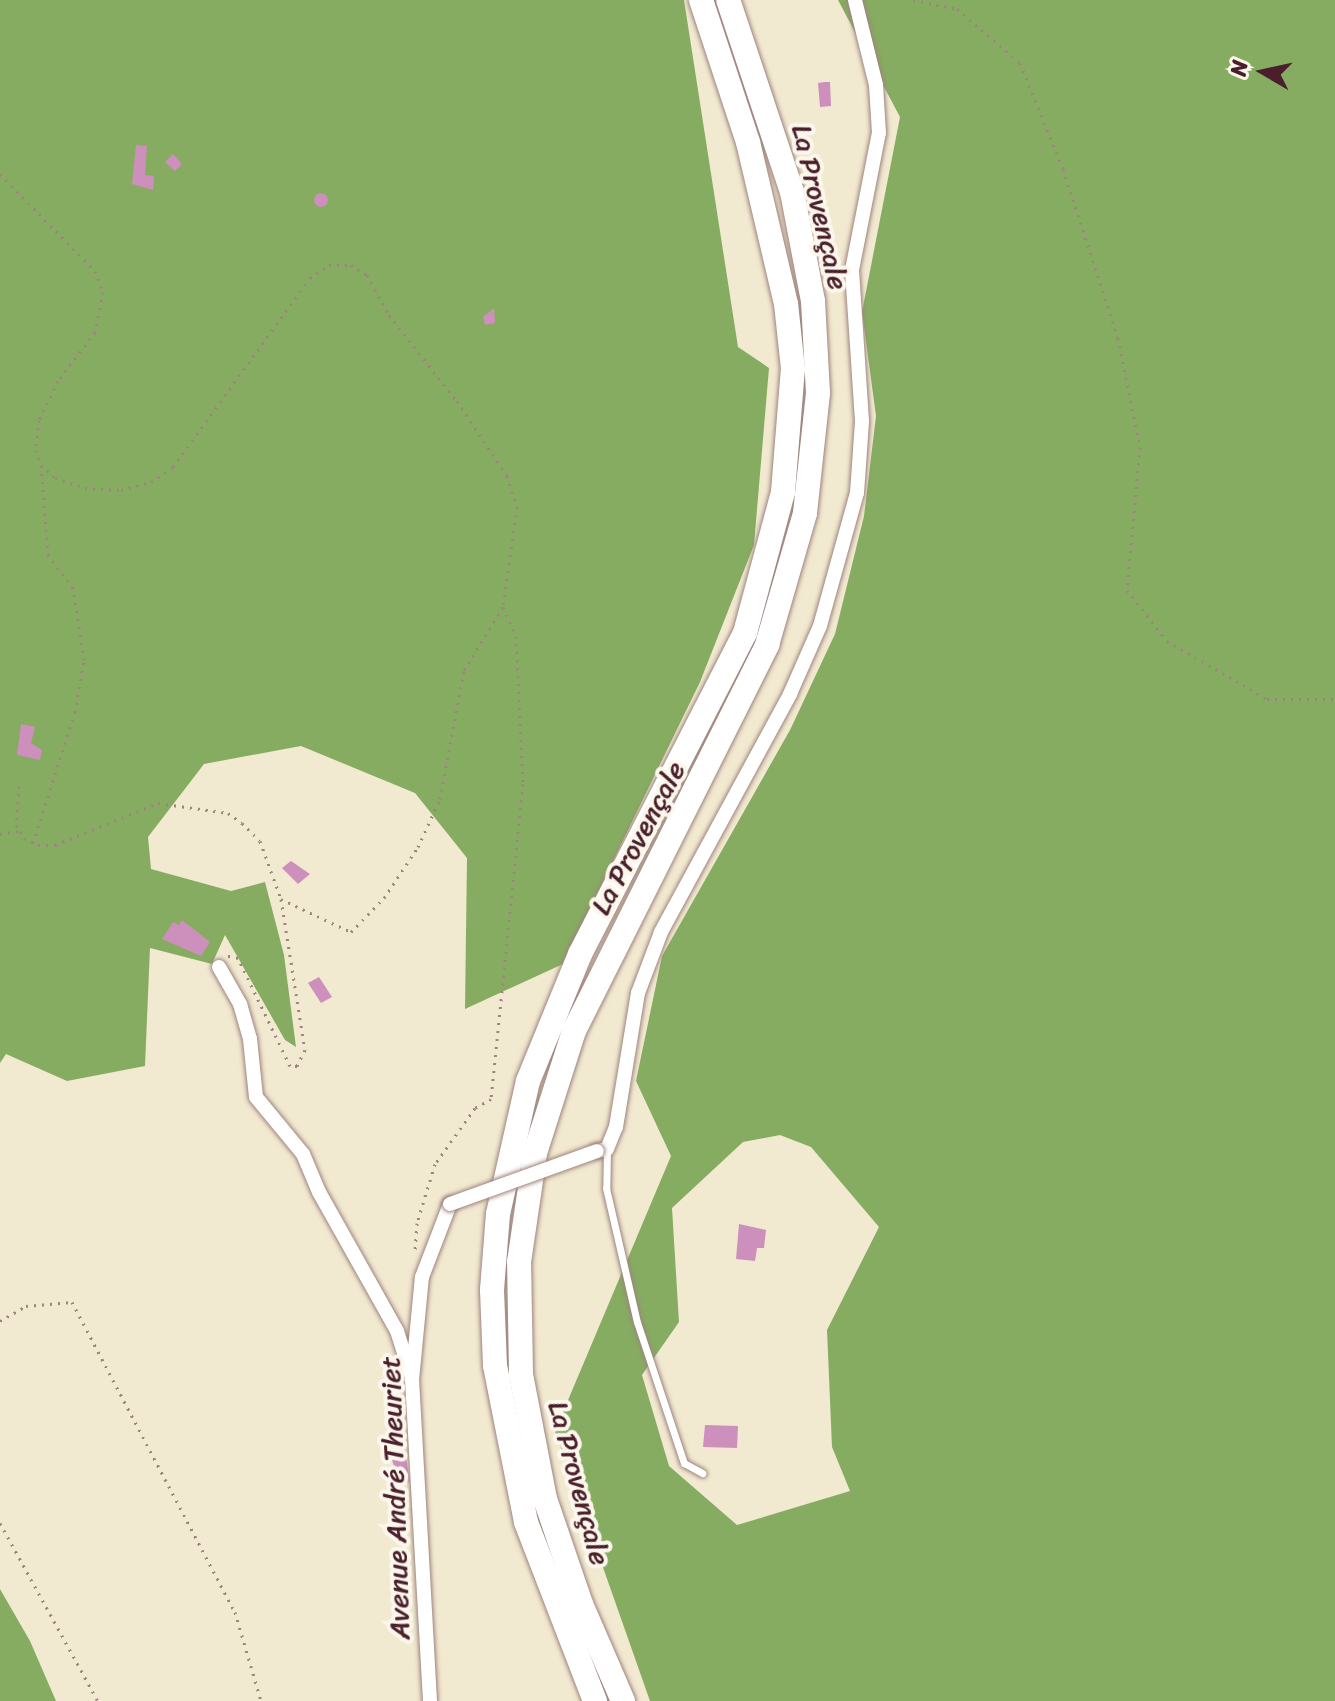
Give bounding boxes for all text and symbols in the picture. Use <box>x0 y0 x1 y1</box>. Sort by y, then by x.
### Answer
north arrow <box>1223 32 1303 112</box>
text: N <box>1218 58 1259 79</box>
street label: La Provençale <box>785 120 855 294</box>
street label: La Provençale <box>583 755 693 921</box>
street label: Avenue André Theuriet <box>373 1356 417 1640</box>
street label: La Provençale <box>541 1397 617 1569</box>

